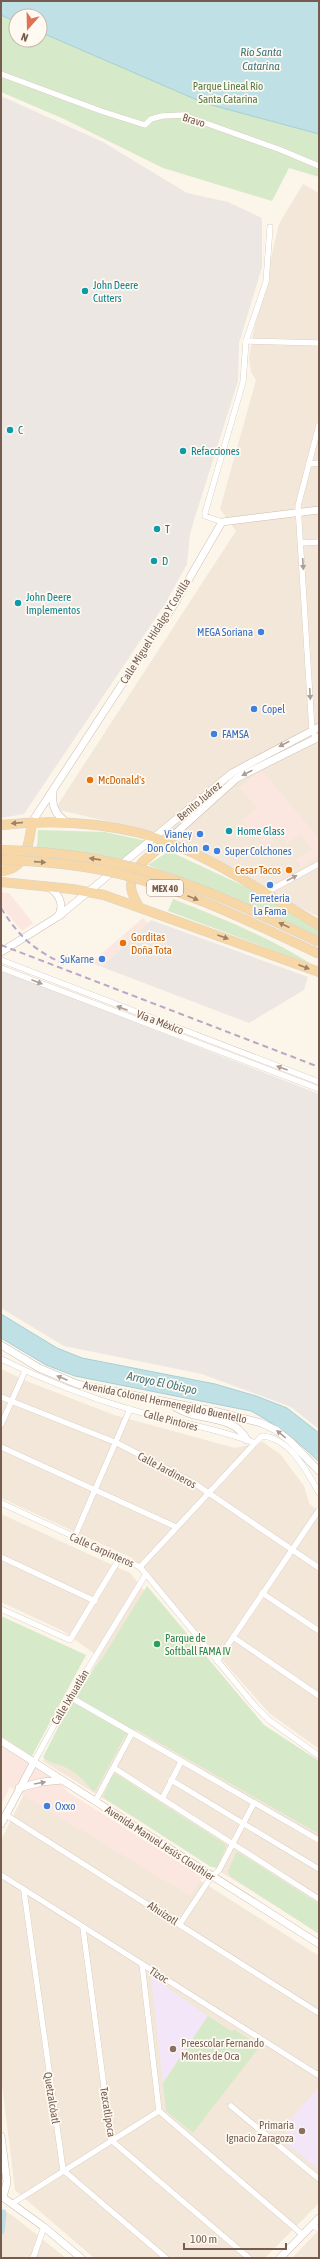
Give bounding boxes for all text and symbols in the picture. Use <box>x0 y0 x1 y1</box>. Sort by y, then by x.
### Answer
north arrow <box>8 8 48 48</box>
text: N <box>19 31 30 44</box>
water label: Río Santa Catarina <box>240 45 282 73</box>
park label: Parque Lineal Río Santa Catarina <box>193 80 263 105</box>
street label: Bravo <box>181 111 207 129</box>
place label: John Deere Cutters <box>93 279 138 304</box>
marker: John Deere Cutters <box>80 286 90 296</box>
place label: C <box>18 424 23 436</box>
marker: C <box>5 425 15 435</box>
place label: Refacciones <box>191 445 240 457</box>
marker: Refacciones <box>178 446 188 456</box>
place label: T <box>165 523 170 535</box>
marker: T <box>152 524 162 534</box>
place label: D <box>162 555 168 567</box>
marker: D <box>149 556 159 566</box>
one-way arrow <box>299 558 306 570</box>
street label: Calle Miguel Hidalgo Y Costilla <box>118 576 192 686</box>
place label: John Deere Implementos <box>26 591 80 616</box>
marker: John Deere Implementos <box>13 598 23 608</box>
place label: MEGA Soriana <box>197 626 253 638</box>
marker: MEGA Soriana <box>256 627 266 637</box>
one-way arrow <box>307 688 314 700</box>
place label: Copel <box>262 703 285 715</box>
marker: Copel <box>249 704 259 714</box>
place label: FAMSA <box>222 728 250 740</box>
marker: FAMSA <box>209 729 219 739</box>
one-way arrow <box>278 741 290 747</box>
one-way arrow <box>241 770 252 776</box>
place label: McDonald's <box>98 774 145 786</box>
marker: McDonald's <box>85 775 95 785</box>
street label: Benito Juárez <box>174 779 224 823</box>
one-way arrow <box>11 820 23 827</box>
place label: Home Glass <box>237 825 285 837</box>
marker: Home Glass <box>224 826 234 836</box>
place label: Vianey <box>164 828 192 840</box>
marker: Vianey <box>195 829 205 839</box>
place label: Don Colchon <box>147 842 198 854</box>
marker: Don Colchon <box>201 843 211 853</box>
place label: Super Colchones <box>225 845 292 857</box>
marker: Super Colchones <box>212 846 222 856</box>
one-way arrow <box>89 856 102 862</box>
one-way arrow <box>34 858 46 865</box>
place label: Cesar Tacos <box>235 864 281 876</box>
marker: Cesar Tacos <box>284 865 294 875</box>
one-way arrow <box>286 875 298 882</box>
road number: MEX 40 <box>147 880 183 896</box>
marker: Ferreteria La Fama <box>265 880 275 890</box>
place label: Ferreteria La Fama <box>250 892 290 917</box>
one-way arrow <box>188 896 200 902</box>
one-way arrow <box>278 922 289 928</box>
place label: Gorditas Doña Tota <box>131 931 172 956</box>
one-way arrow <box>218 934 230 940</box>
marker: Gorditas Doña Tota <box>118 938 128 948</box>
place label: SuKarne <box>60 953 94 965</box>
marker: SuKarne <box>97 954 107 964</box>
one-way arrow <box>299 964 311 970</box>
one-way arrow <box>32 979 44 985</box>
one-way arrow <box>115 1004 127 1010</box>
street label: Vía a México <box>135 1008 185 1036</box>
one-way arrow <box>276 1065 288 1071</box>
water label: Arroyo El Obispo <box>125 1369 199 1397</box>
one-way arrow <box>56 1375 67 1381</box>
street label: Avenida Colonel Hermenegildo Buentello <box>82 1379 248 1425</box>
street label: Calle Pintores <box>143 1407 200 1433</box>
one-way arrow <box>276 1430 287 1439</box>
street label: Calle Jardineros <box>136 1450 198 1490</box>
street label: Calle Carpinteros <box>68 1530 136 1570</box>
place label: Parque de Softball FAMA IV <box>165 1632 231 1657</box>
marker: Parque de Softball FAMA IV <box>152 1639 162 1649</box>
street label: Calle Ixhuatlán <box>49 1667 91 1727</box>
one-way arrow <box>34 1779 46 1785</box>
place label: Oxxo <box>55 1800 75 1812</box>
marker: Oxxo <box>42 1801 52 1811</box>
street label: Avenida Manuel Jesús Clouthier <box>103 1803 217 1883</box>
street label: Ahuízotl <box>146 1899 180 1927</box>
street label: Tízoc <box>147 1965 172 1986</box>
place label: Preescolar Fernando Montes de Oca <box>181 2037 264 2062</box>
marker: Preescolar Fernando Montes de Oca <box>168 2044 178 2054</box>
street label: Quetzalcóatl <box>42 2071 62 2125</box>
street label: Tezcatlipoca <box>98 2086 118 2138</box>
place label: Primaria Ignacio Zaragoza <box>226 2119 294 2144</box>
marker: Primaria Ignacio Zaragoza <box>297 2126 307 2136</box>
scale bar <box>184 2225 286 2251</box>
text: 100 m <box>190 2232 217 2246</box>

